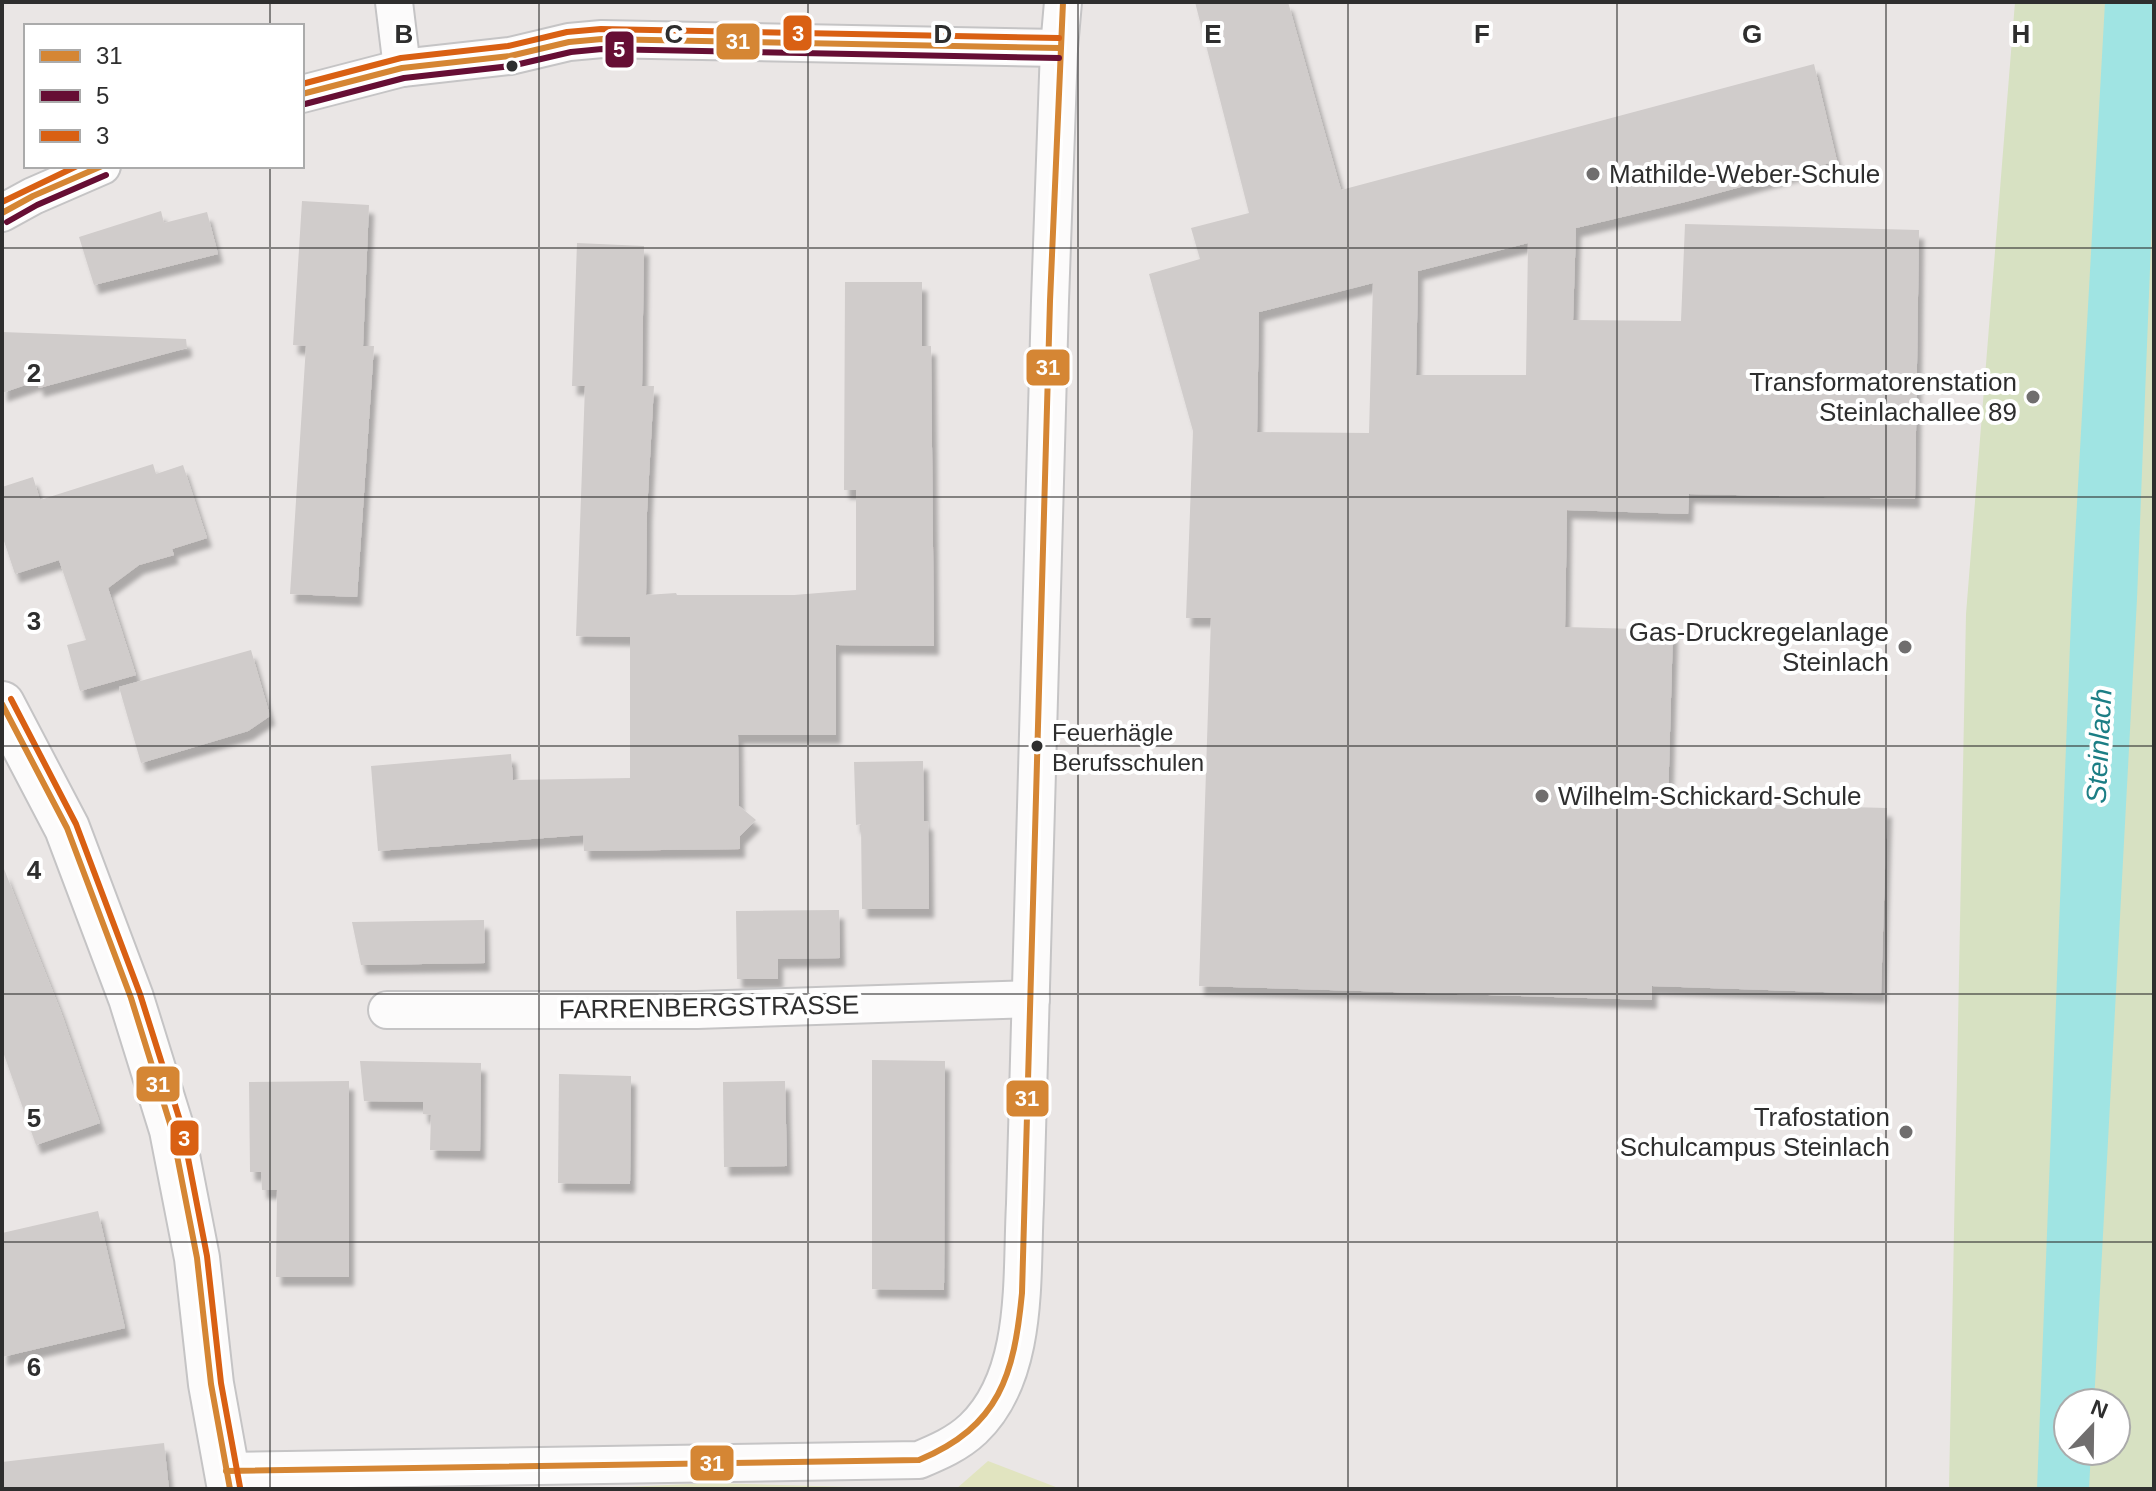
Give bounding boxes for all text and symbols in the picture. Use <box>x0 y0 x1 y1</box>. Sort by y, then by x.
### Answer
line badge: 3 <box>782 14 813 52</box>
text: B <box>395 19 413 49</box>
text: C <box>665 19 684 49</box>
text: D <box>934 19 952 49</box>
text: E <box>1204 19 1222 49</box>
text: F <box>1474 19 1490 49</box>
text: G <box>1742 19 1762 49</box>
text: H <box>2012 19 2030 49</box>
text: 3 <box>792 21 804 46</box>
line badge: 31 <box>715 22 761 61</box>
legend <box>24 24 304 168</box>
text: 31 <box>726 29 750 54</box>
line badge: 5 <box>604 30 635 69</box>
text: 5 <box>613 37 625 62</box>
text: 31 <box>96 42 123 69</box>
unlabelled marker <box>504 58 520 74</box>
text: 5 <box>96 82 109 109</box>
text: 3 <box>96 122 109 149</box>
place label: Mathilde-Weber-Schule <box>1609 159 1880 189</box>
marker: Mathilde-Weber-Schule <box>1584 165 1602 183</box>
line badge: 31 <box>1025 348 1071 387</box>
text: 31 <box>1036 355 1060 380</box>
text: 2 <box>27 358 41 388</box>
place label: Transformatorenstation Steinlachallee 89 <box>1749 367 2017 427</box>
marker: Transformatorenstation Steinlachallee 89 <box>2024 388 2042 406</box>
text: 3 <box>27 606 41 636</box>
place label: Gas-Druckregelanlage Steinlach <box>1629 617 1889 677</box>
marker: Gas-Druckregelanlage Steinlach <box>1896 638 1914 656</box>
water label: Steinlach <box>2081 688 2117 804</box>
place label: Feuerhägle Berufsschulen <box>1052 719 1204 776</box>
marker: Feuerhägle Berufsschulen <box>1029 738 1045 754</box>
place label: Wilhelm-Schickard-Schule <box>1558 781 1861 811</box>
marker: Wilhelm-Schickard-Schule <box>1533 787 1551 805</box>
text: 4 <box>27 855 42 885</box>
street label: FARRENBERGSTRASSE <box>559 989 859 1025</box>
line badge: 31 <box>135 1065 181 1103</box>
text: 31 <box>146 1072 170 1097</box>
line badge: 31 <box>1005 1079 1050 1118</box>
text: 31 <box>1015 1086 1039 1111</box>
place label: Trafostation Schulcampus Steinlach <box>1620 1102 1890 1162</box>
text: 5 <box>27 1103 41 1133</box>
line badge: 3 <box>169 1119 200 1157</box>
marker: Trafostation Schulcampus Steinlach <box>1897 1123 1915 1141</box>
text: 3 <box>178 1126 190 1151</box>
text: 6 <box>27 1352 41 1382</box>
north arrow <box>2052 1387 2132 1467</box>
text: N <box>2087 1394 2111 1423</box>
line badge: 31 <box>689 1444 735 1482</box>
text: 31 <box>700 1451 724 1476</box>

